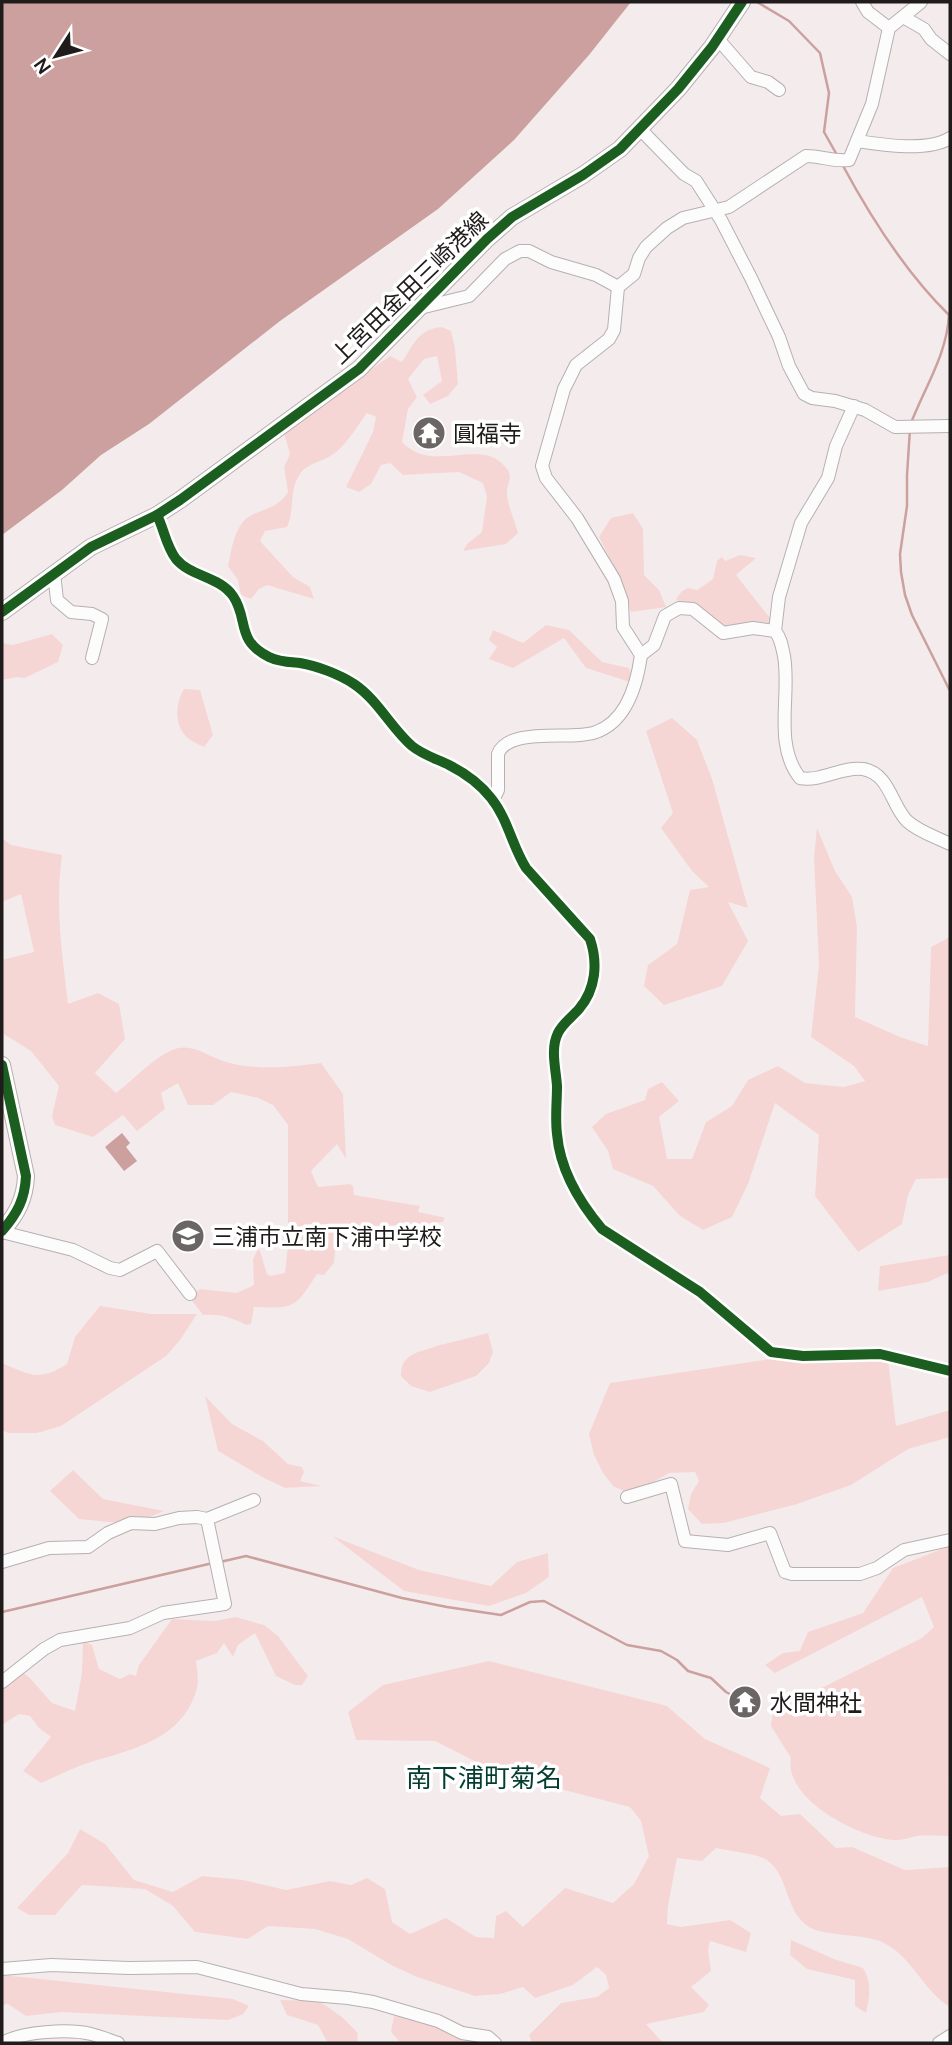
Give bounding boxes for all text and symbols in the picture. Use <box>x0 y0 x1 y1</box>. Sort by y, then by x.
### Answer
north arrow <box>21 21 91 91</box>
text: N <box>28 53 57 79</box>
street label: 上宮田金田三崎港線 <box>323 204 495 370</box>
temple icon: 圓福寺 <box>410 414 448 452</box>
place label: 圓福寺 <box>453 417 522 449</box>
school or university icon: 三浦市立南下浦中学校 <box>169 1217 207 1255</box>
place label: 三浦市立南下浦中学校 <box>212 1220 442 1252</box>
temple icon: 水間神社 <box>726 1683 764 1721</box>
place label: 水間神社 <box>770 1686 862 1718</box>
district label: 南下浦町菊名 <box>406 1759 562 1795</box>

